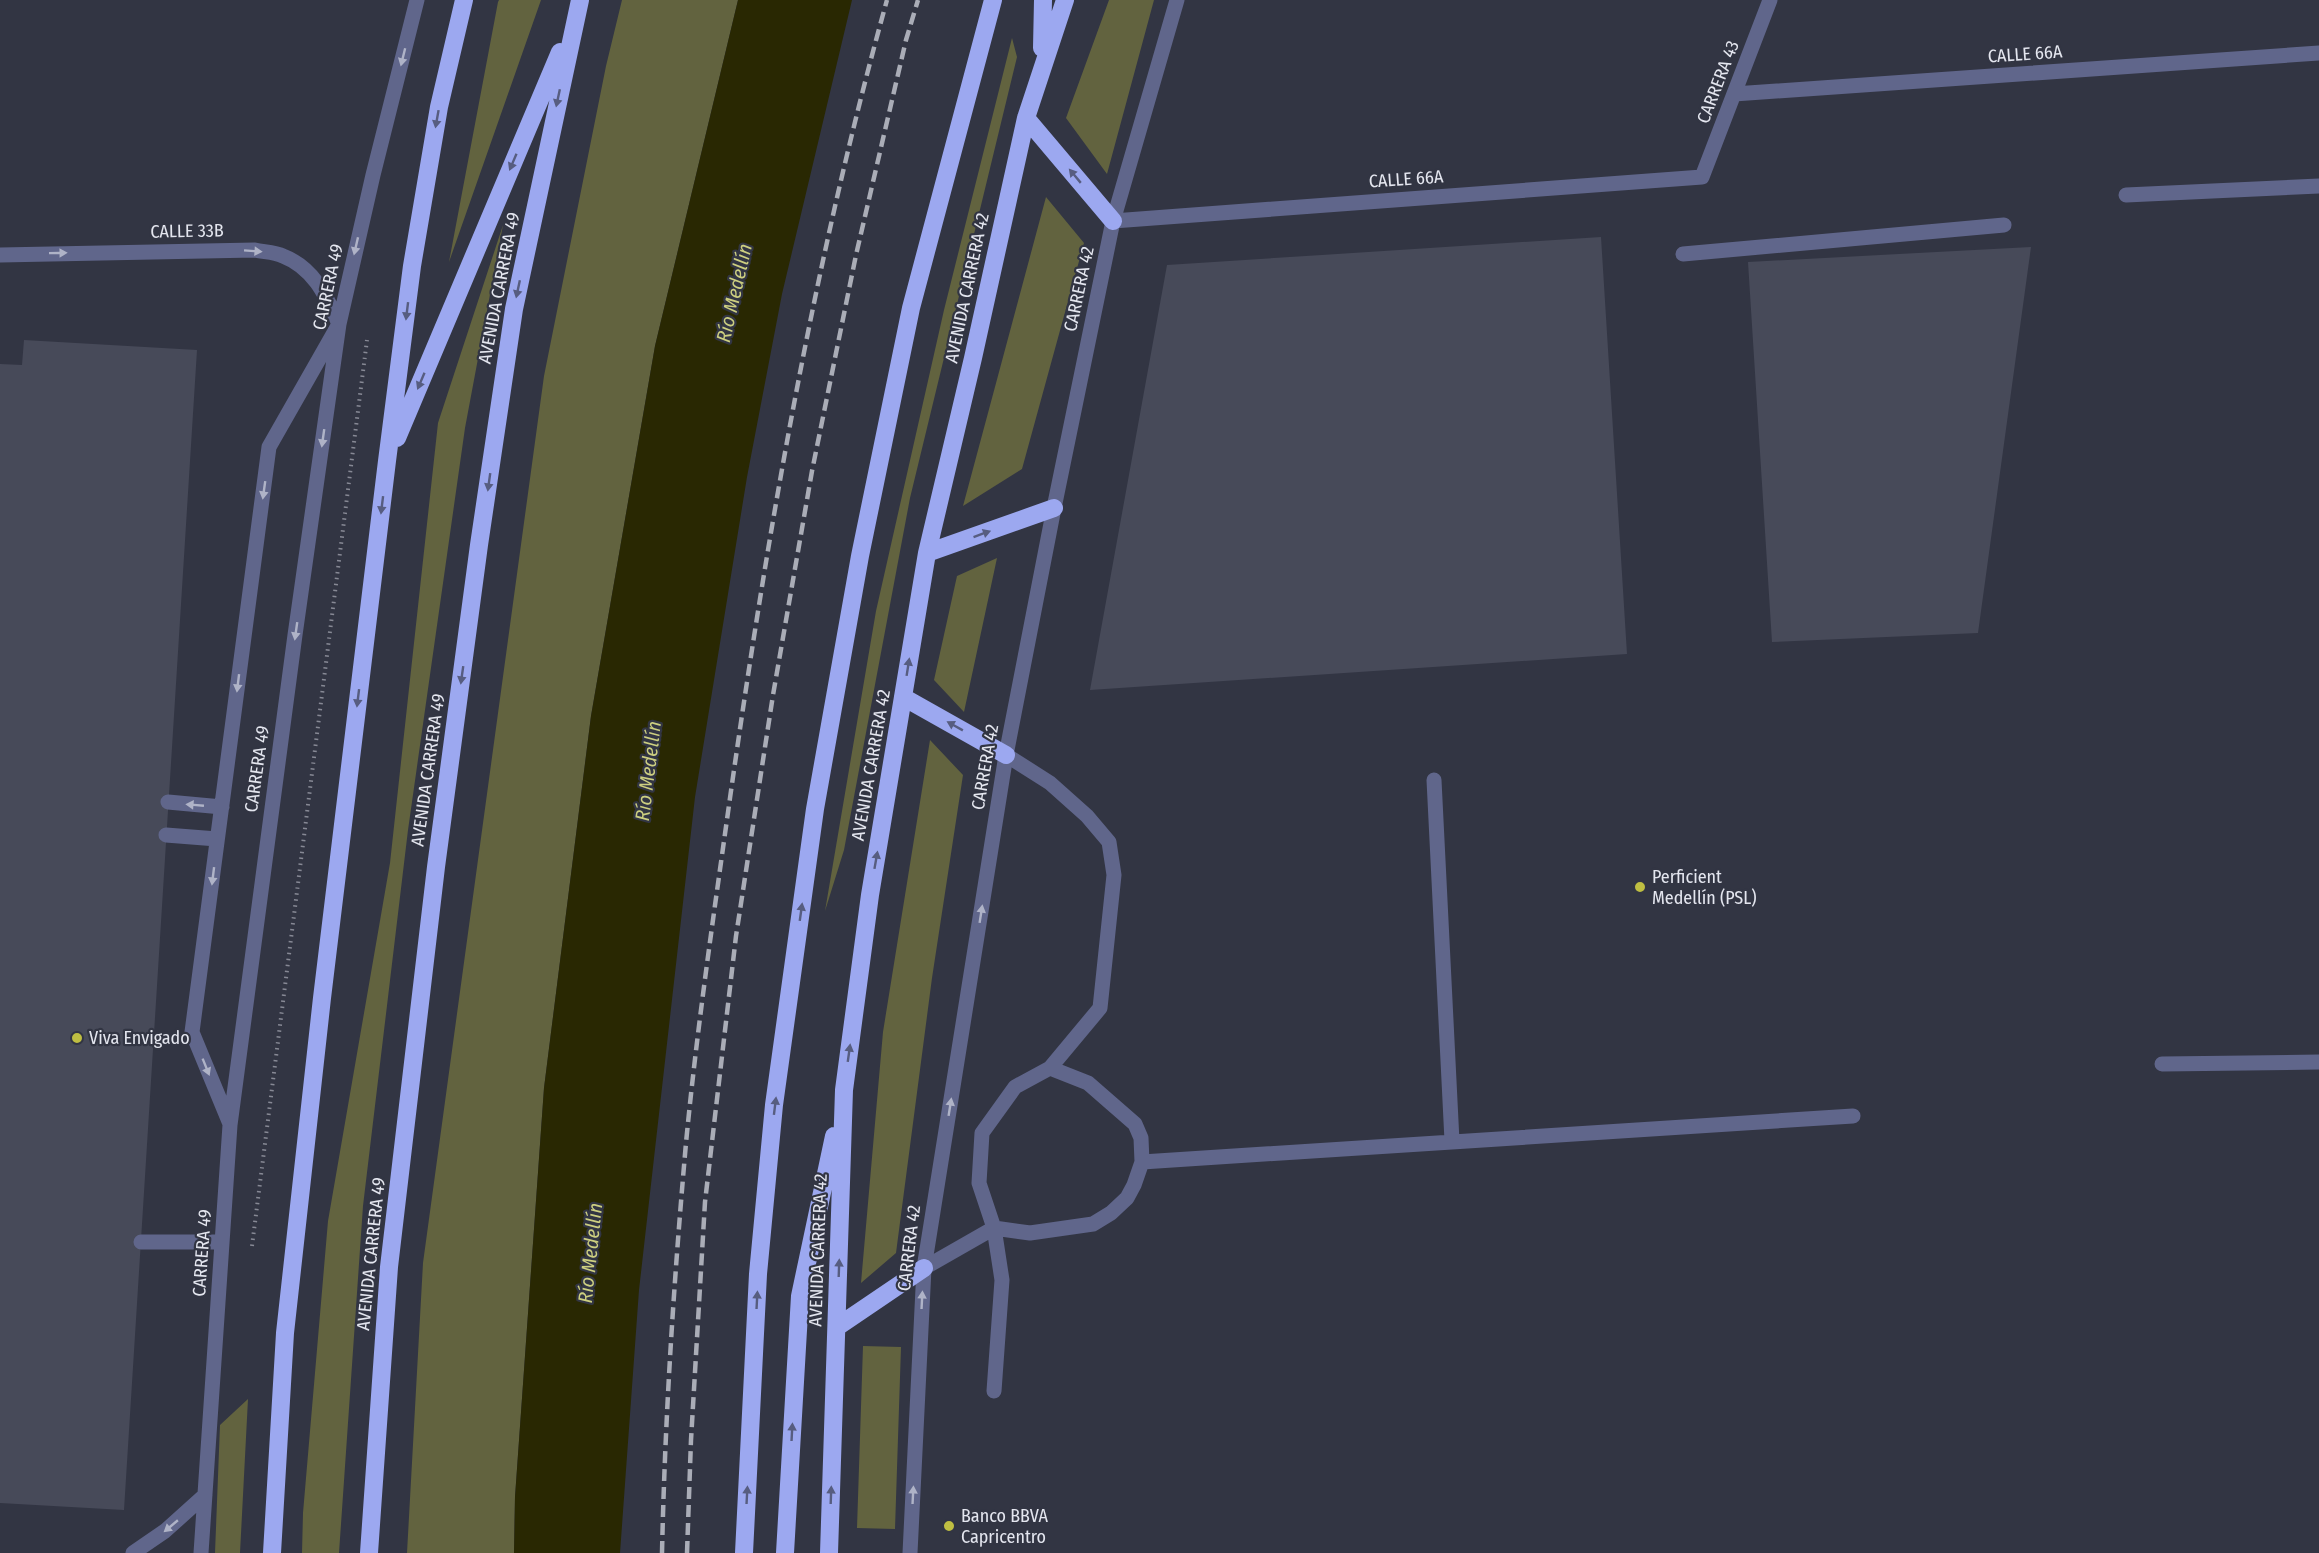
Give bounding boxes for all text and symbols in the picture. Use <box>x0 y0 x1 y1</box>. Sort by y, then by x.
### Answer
street label: CARRERA 43 <box>1692 38 1744 126</box>
street label: CALLE 66A <box>1987 40 2063 68</box>
one-way arrow <box>397 48 407 66</box>
one-way arrow <box>553 89 563 107</box>
one-way arrow <box>433 109 442 128</box>
one-way arrow <box>508 153 517 171</box>
street label: CALLE 66A <box>1368 165 1444 193</box>
one-way arrow <box>1069 169 1082 184</box>
street label: AVENIDA CARRERA 49 <box>474 210 524 366</box>
street label: AVENIDA CARRERA 42 <box>940 211 994 365</box>
street label: CALLE 33B <box>150 219 224 243</box>
one-way arrow <box>351 237 361 255</box>
water label: Río Medellín <box>711 241 757 345</box>
street label: CARRERA 49 <box>308 242 348 332</box>
street label: CARRERA 42 <box>1059 244 1099 334</box>
one-way arrow <box>244 246 263 255</box>
one-way arrow <box>49 249 68 258</box>
one-way arrow <box>513 280 523 298</box>
one-way arrow <box>402 302 411 321</box>
one-way arrow <box>416 372 426 390</box>
one-way arrow <box>318 429 327 448</box>
one-way arrow <box>484 472 493 491</box>
one-way arrow <box>259 480 268 499</box>
one-way arrow <box>377 495 387 514</box>
one-way arrow <box>973 528 991 538</box>
one-way arrow <box>291 622 300 641</box>
one-way arrow <box>904 658 913 677</box>
one-way arrow <box>457 665 466 684</box>
one-way arrow <box>233 673 243 692</box>
street label: AVENIDA CARRERA 42 <box>847 688 895 842</box>
one-way arrow <box>354 689 363 708</box>
street label: AVENIDA CARRERA 49 <box>406 692 450 848</box>
water label: Río Medellín <box>630 720 666 822</box>
one-way arrow <box>946 721 963 731</box>
street label: CARRERA 42 <box>967 722 1003 812</box>
street label: CARRERA 49 <box>240 724 274 814</box>
one-way arrow <box>185 800 204 810</box>
one-way arrow <box>871 850 880 869</box>
place label: Perficient Medellín (PSL) <box>1652 866 1757 909</box>
one-way arrow <box>208 867 217 886</box>
marker: Perficient Medellín (PSL) <box>1633 880 1647 894</box>
one-way arrow <box>796 903 806 922</box>
one-way arrow <box>976 905 985 924</box>
place label: Viva Envigado <box>89 1027 190 1049</box>
marker: Viva Envigado <box>70 1031 84 1045</box>
one-way arrow <box>844 1043 853 1062</box>
one-way arrow <box>202 1058 211 1076</box>
one-way arrow <box>770 1096 779 1115</box>
one-way arrow <box>945 1097 954 1116</box>
street label: AVENIDA CARRERA 42 <box>804 1173 832 1327</box>
street label: AVENIDA CARRERA 49 <box>352 1176 390 1332</box>
water label: Río Medellín <box>573 1202 607 1304</box>
street label: CARRERA 42 <box>893 1204 925 1292</box>
street label: CARRERA 49 <box>188 1209 216 1297</box>
one-way arrow <box>834 1259 843 1278</box>
one-way arrow <box>753 1290 762 1309</box>
one-way arrow <box>918 1290 927 1309</box>
one-way arrow <box>787 1422 797 1441</box>
one-way arrow <box>743 1485 752 1504</box>
one-way arrow <box>826 1485 835 1504</box>
one-way arrow <box>909 1485 918 1504</box>
place label: Banco BBVA Capricentro <box>961 1505 1049 1548</box>
one-way arrow <box>164 1519 179 1532</box>
marker: Banco BBVA Capricentro <box>942 1519 956 1533</box>

